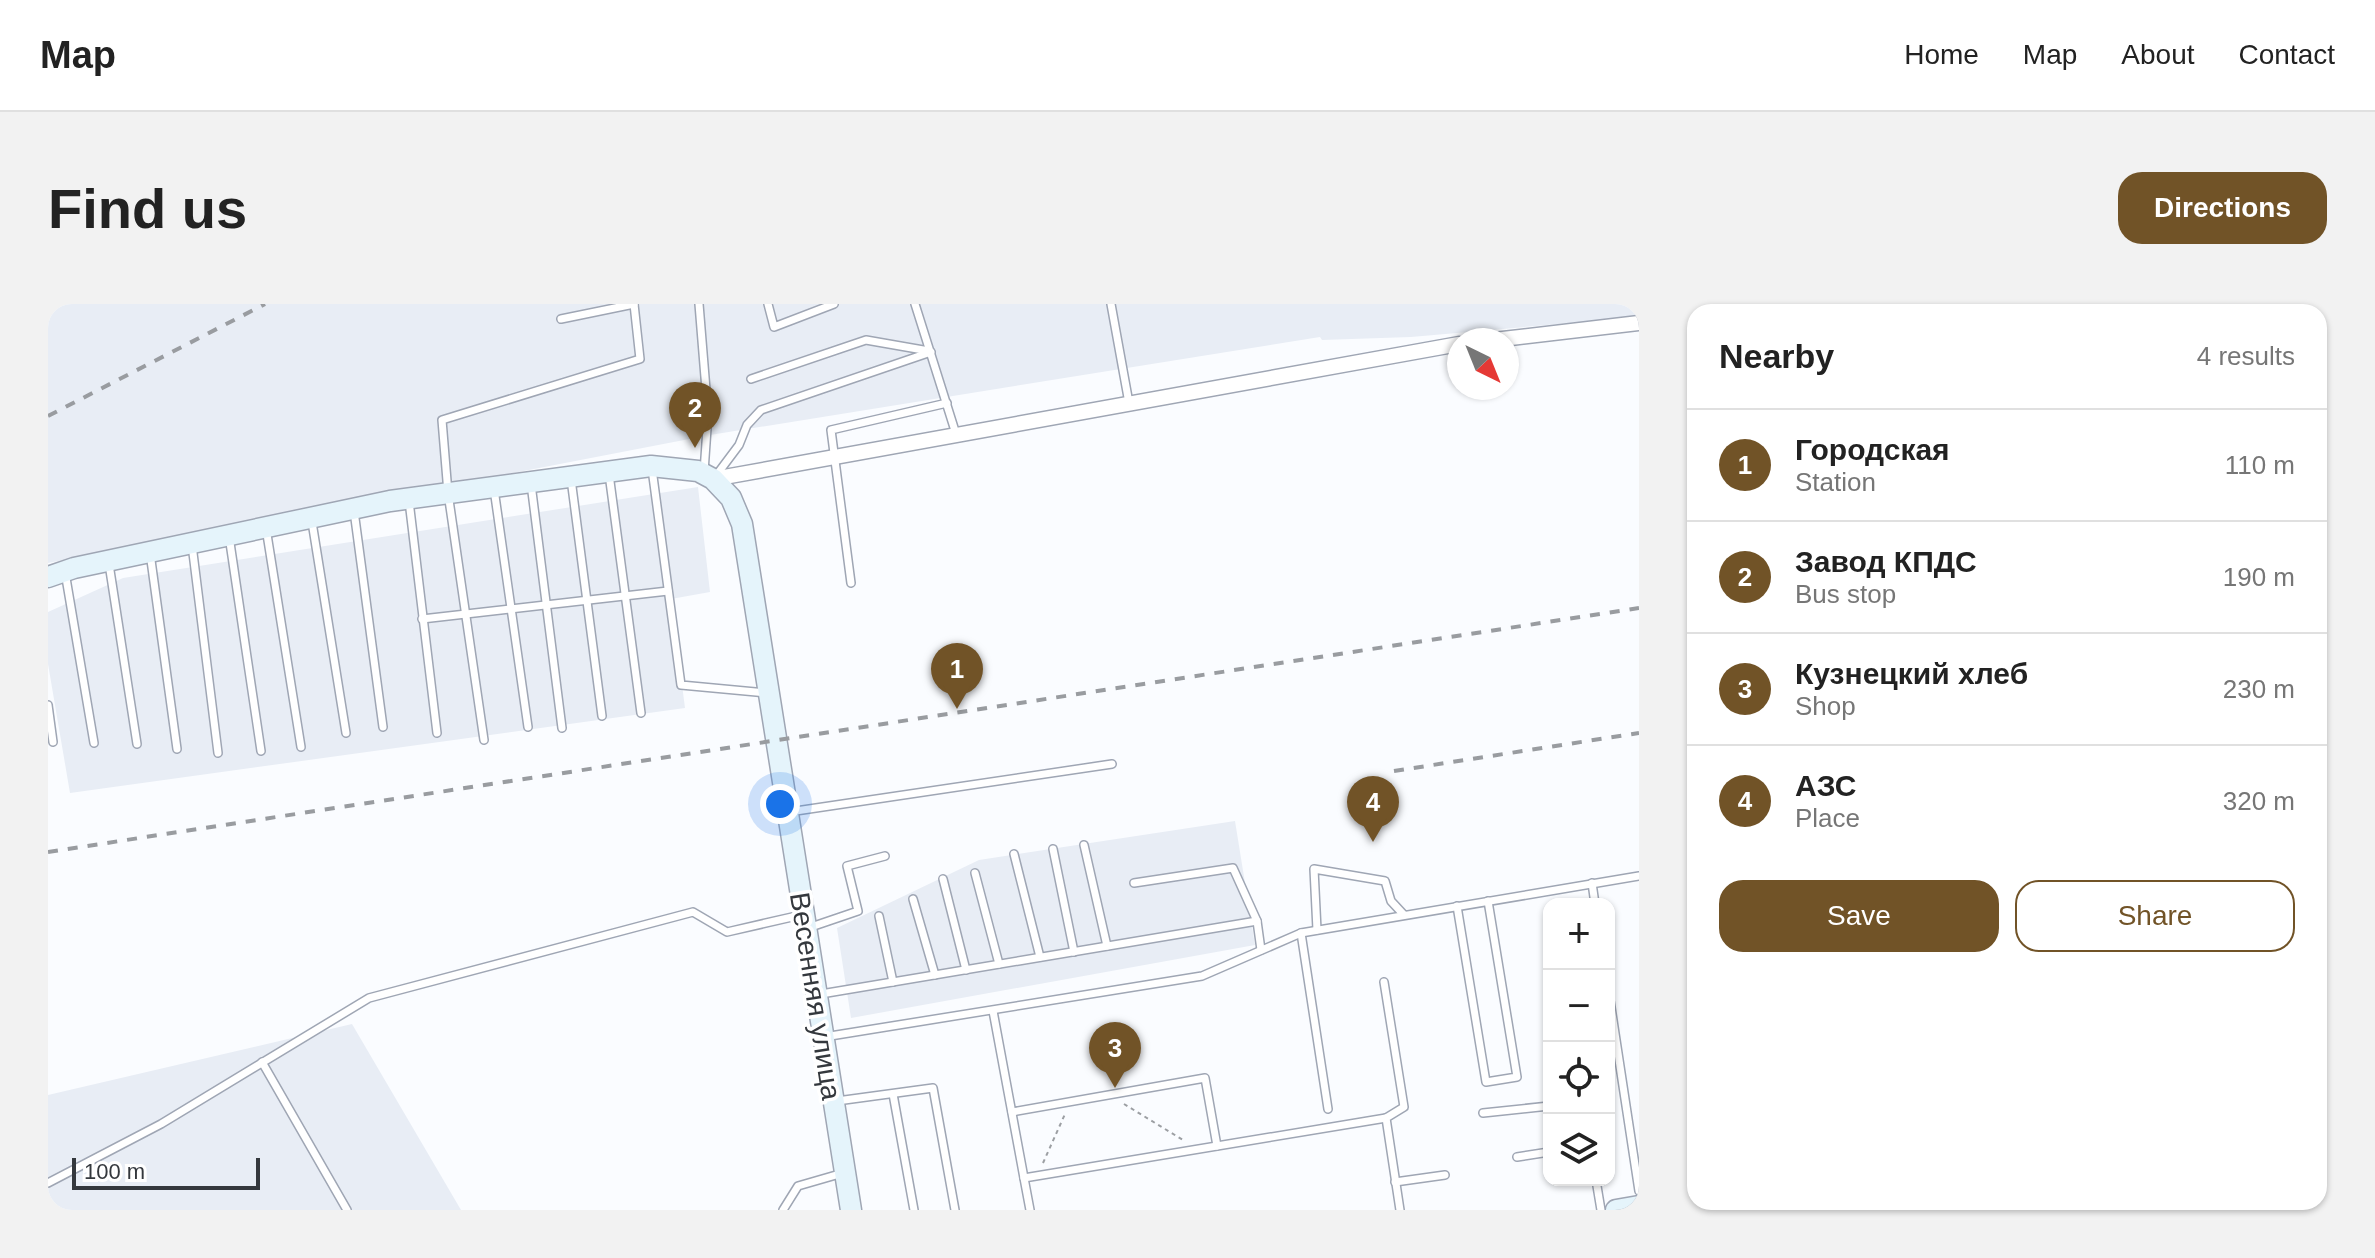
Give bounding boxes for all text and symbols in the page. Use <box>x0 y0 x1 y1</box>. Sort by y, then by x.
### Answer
text: Map <box>40 34 116 76</box>
text: Home <box>1904 39 1979 70</box>
text: Map <box>2023 39 2077 70</box>
text: About <box>2121 39 2195 70</box>
text: Contact <box>2239 39 2335 70</box>
button: Directions <box>2118 172 2327 244</box>
text: Find us <box>48 177 247 240</box>
north arrow <box>1447 328 1519 400</box>
text: Nearby <box>1719 337 1834 375</box>
text: 4 results <box>2197 341 2295 371</box>
pin: 2 <box>669 382 721 448</box>
text: Городская <box>1795 433 1950 466</box>
text: 1 <box>1738 450 1752 480</box>
text: 110 m <box>2225 450 2295 480</box>
text: Station <box>1795 467 1876 497</box>
text: Завод КПДС <box>1795 545 1977 578</box>
text: 2 <box>1738 562 1752 592</box>
text: 190 m <box>2223 562 2295 592</box>
text: Bus stop <box>1795 579 1896 609</box>
pin: 1 <box>931 643 983 709</box>
text: Кузнецкий хлеб <box>1795 657 2028 690</box>
text: 3 <box>1738 674 1752 704</box>
text: 230 m <box>2223 674 2295 704</box>
text: Shop <box>1795 691 1856 721</box>
text: АЗС <box>1795 769 1856 802</box>
pin: 4 <box>1347 776 1399 842</box>
your location <box>760 784 800 824</box>
text: 4 <box>1738 786 1752 816</box>
text: 320 m <box>2223 786 2295 816</box>
text: Place <box>1795 803 1860 833</box>
button: Save <box>1719 880 1999 952</box>
button: Share <box>2015 880 2295 952</box>
street label: Весенняя улица <box>784 890 847 1103</box>
map controls <box>1543 898 1615 1186</box>
button: + <box>1543 898 1615 970</box>
button: − <box>1543 970 1615 1042</box>
pin: 3 <box>1089 1022 1141 1088</box>
button: locate <box>1543 1042 1615 1114</box>
button: layers <box>1543 1114 1615 1186</box>
scale bar <box>72 1154 260 1190</box>
text: 100 m <box>84 1159 145 1184</box>

